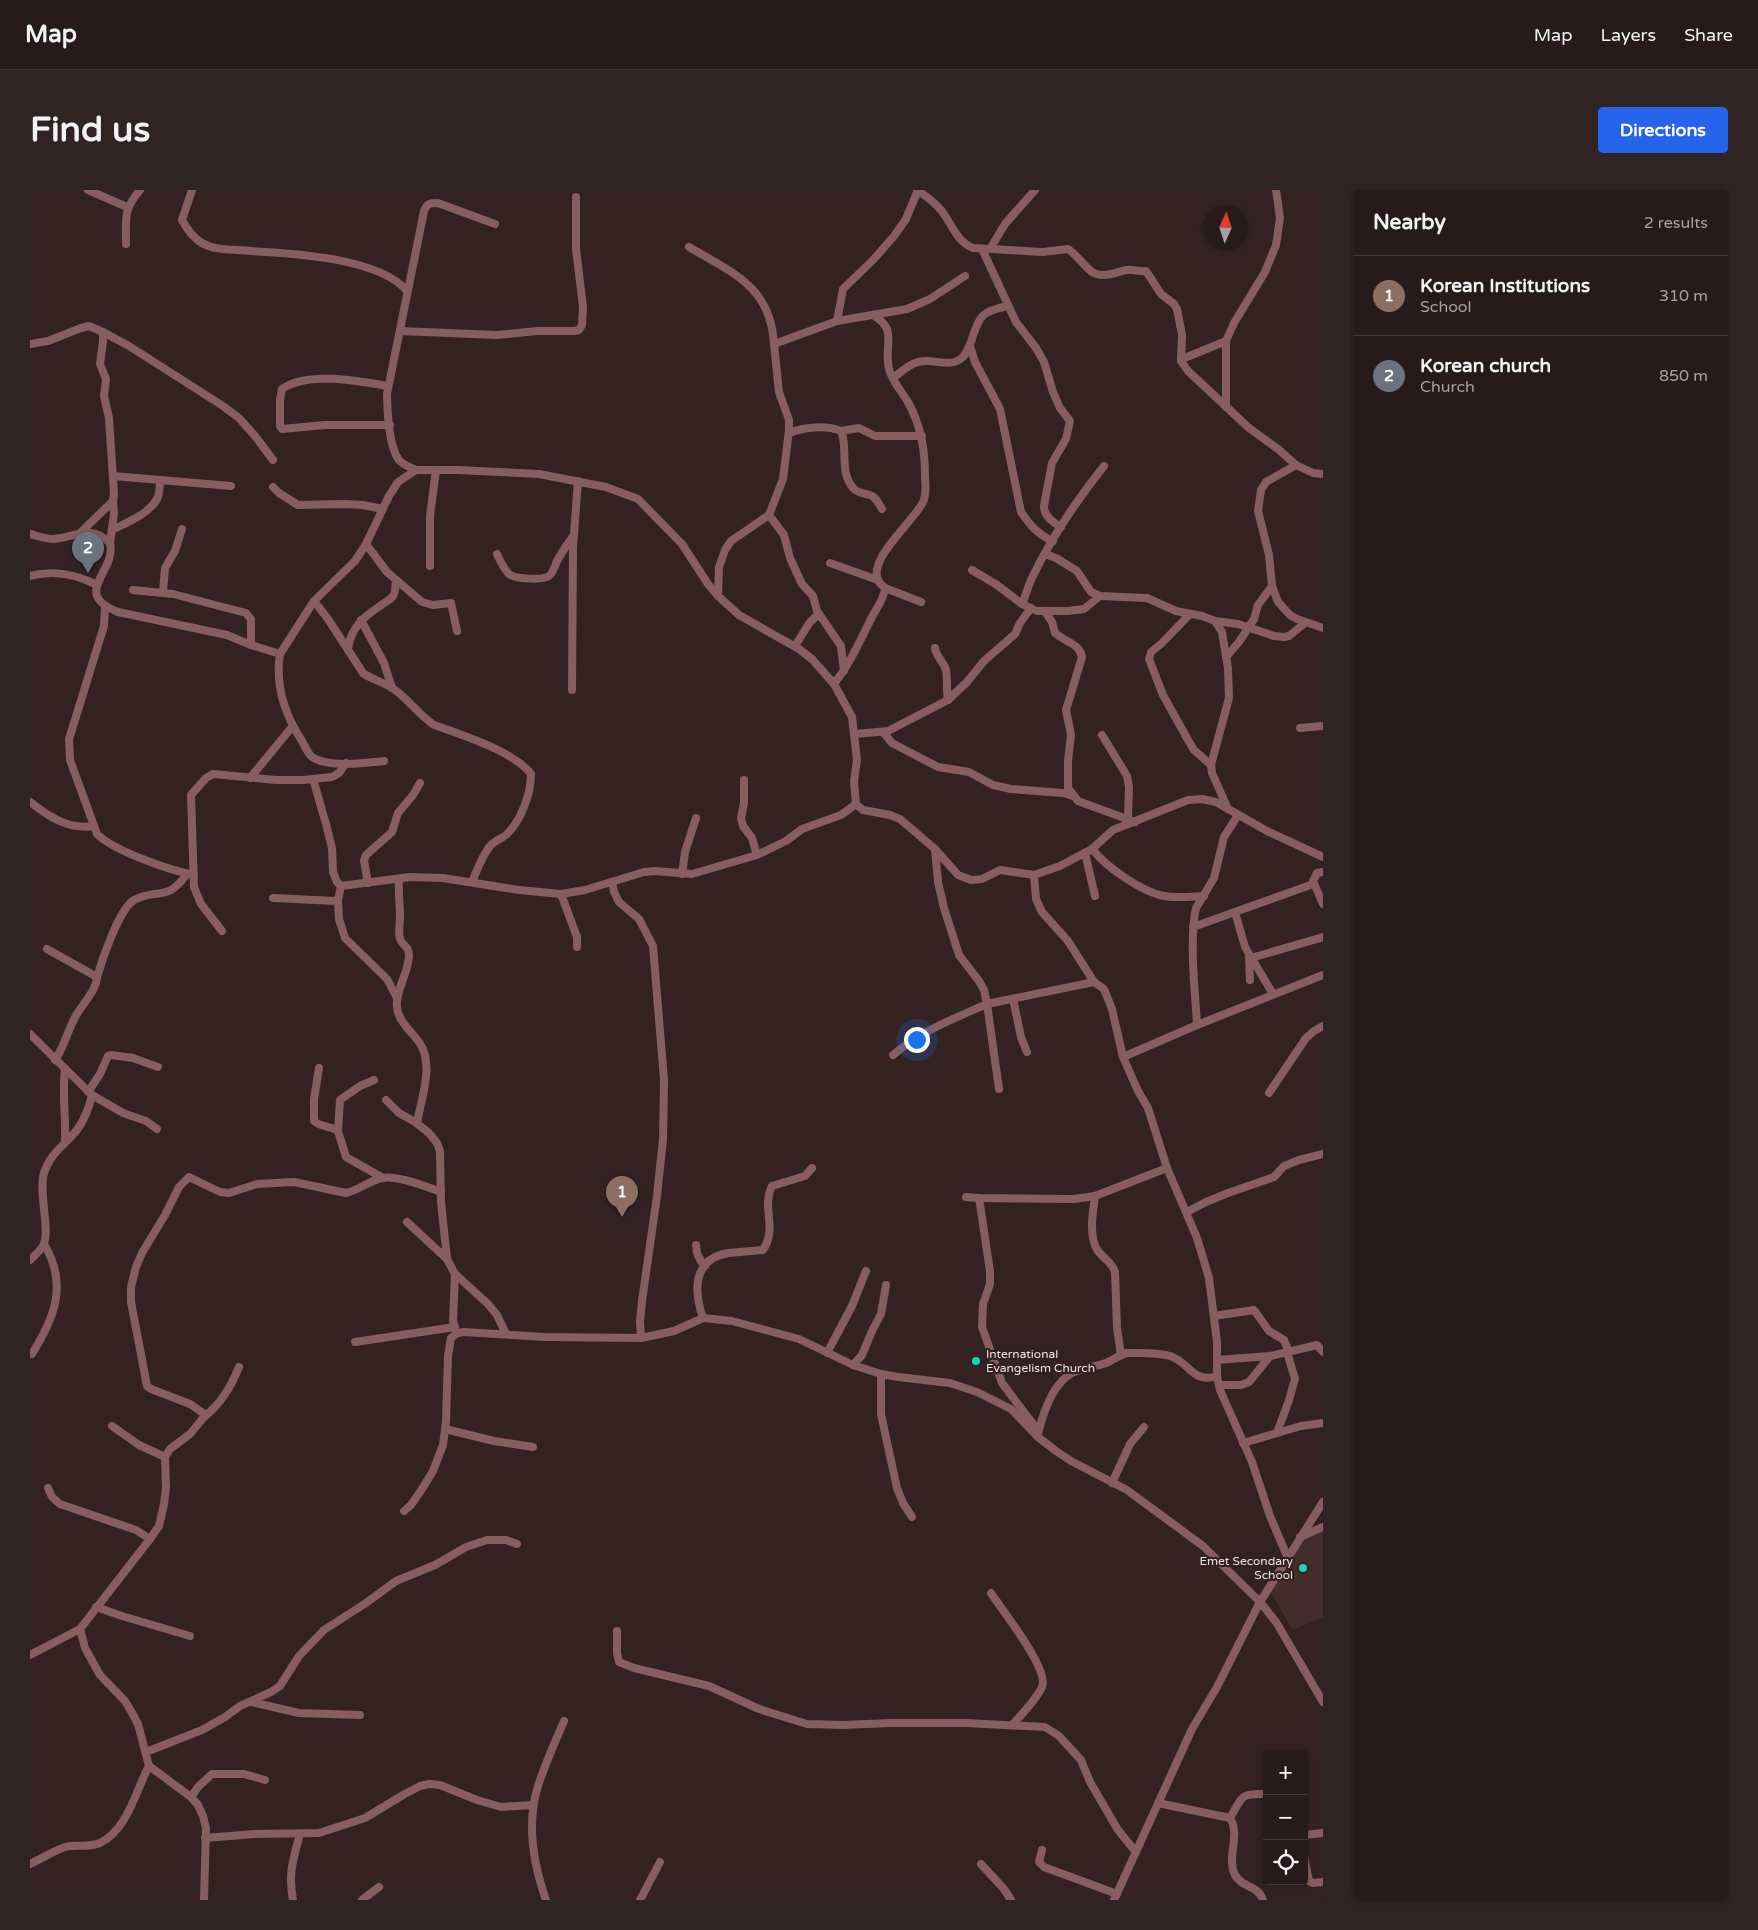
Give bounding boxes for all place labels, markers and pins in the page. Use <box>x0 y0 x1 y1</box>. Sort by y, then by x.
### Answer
pin: 2 <box>72 532 104 573</box>
pin: 1 <box>606 1176 638 1217</box>
place label: International Evangelism Church <box>986 1347 1095 1375</box>
marker: International Evangelism Church <box>970 1355 982 1367</box>
place label: Emet Secondary School <box>1199 1554 1294 1582</box>
marker: Emet Secondary School <box>1297 1562 1309 1574</box>

